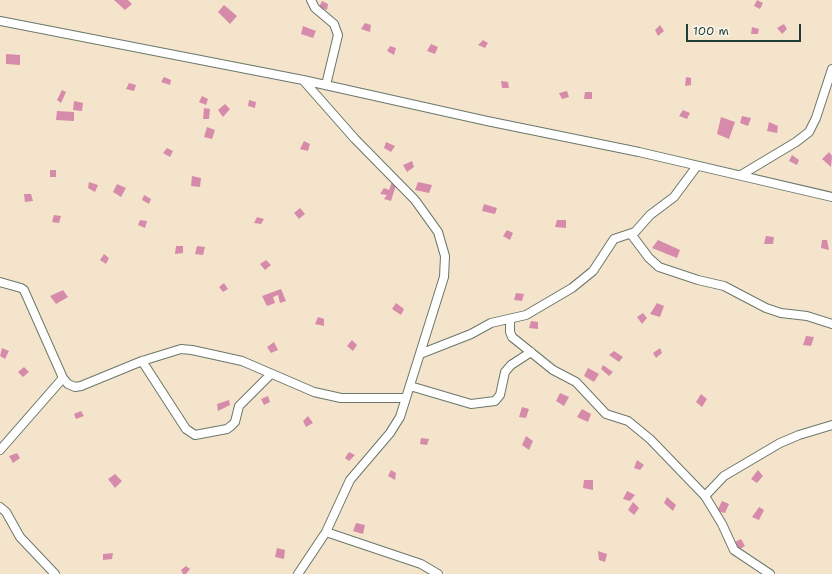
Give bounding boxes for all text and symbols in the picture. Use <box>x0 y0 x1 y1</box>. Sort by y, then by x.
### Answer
scale bar <box>688 16 803 42</box>
text: 100 m <box>693 23 729 39</box>

